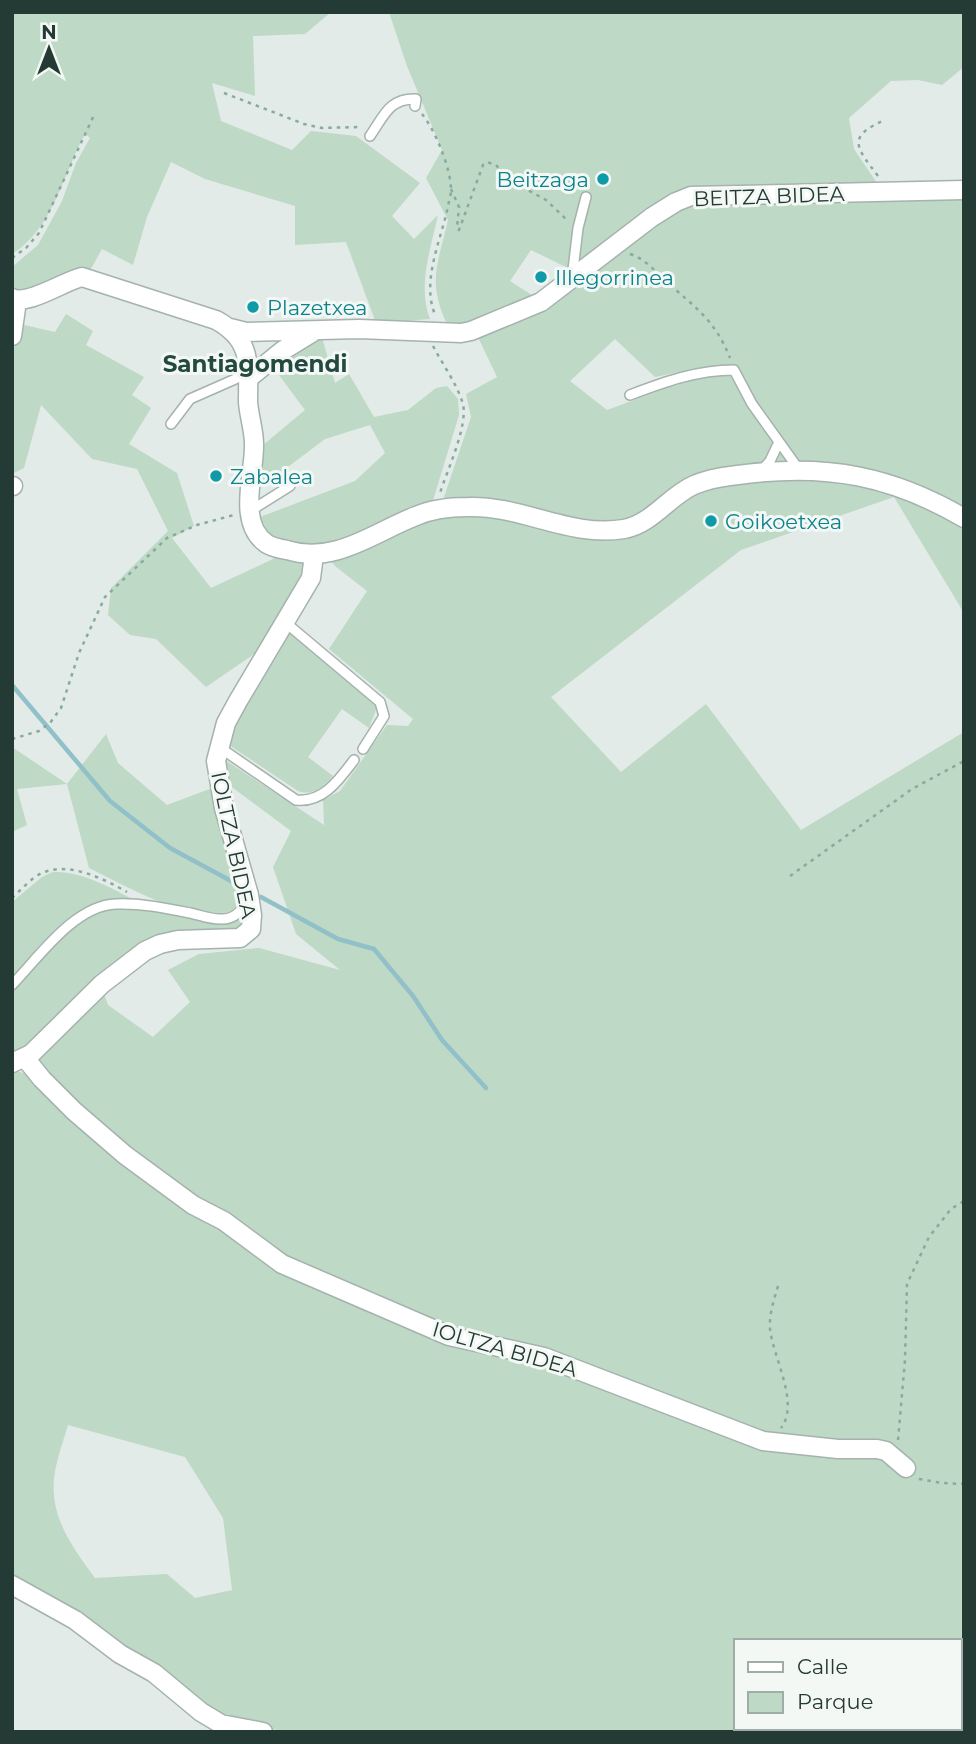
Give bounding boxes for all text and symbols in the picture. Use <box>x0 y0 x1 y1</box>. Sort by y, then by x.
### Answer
north arrow <box>14 14 84 84</box>
text: N <box>41 21 57 44</box>
place label: Beitzaga <box>497 167 589 192</box>
marker: Beitzaga <box>595 171 611 187</box>
street label: BEITZA BIDEA <box>693 181 846 211</box>
place label: Illegorrinea <box>555 265 674 290</box>
marker: Illegorrinea <box>533 269 549 285</box>
place label: Plazetxea <box>267 295 367 320</box>
marker: Plazetxea <box>245 299 261 315</box>
district label: Santiagomendi <box>163 350 347 378</box>
place label: Zabalea <box>230 464 313 489</box>
marker: Zabalea <box>208 468 224 484</box>
place label: Goikoetxea <box>725 509 842 534</box>
marker: Goikoetxea <box>703 513 719 529</box>
street label: IOLTZA BIDEA <box>206 769 262 922</box>
street label: IOLTZA BIDEA <box>430 1316 581 1382</box>
legend <box>734 1639 962 1730</box>
text: Calle <box>797 1654 848 1679</box>
text: Parque <box>797 1689 873 1714</box>

